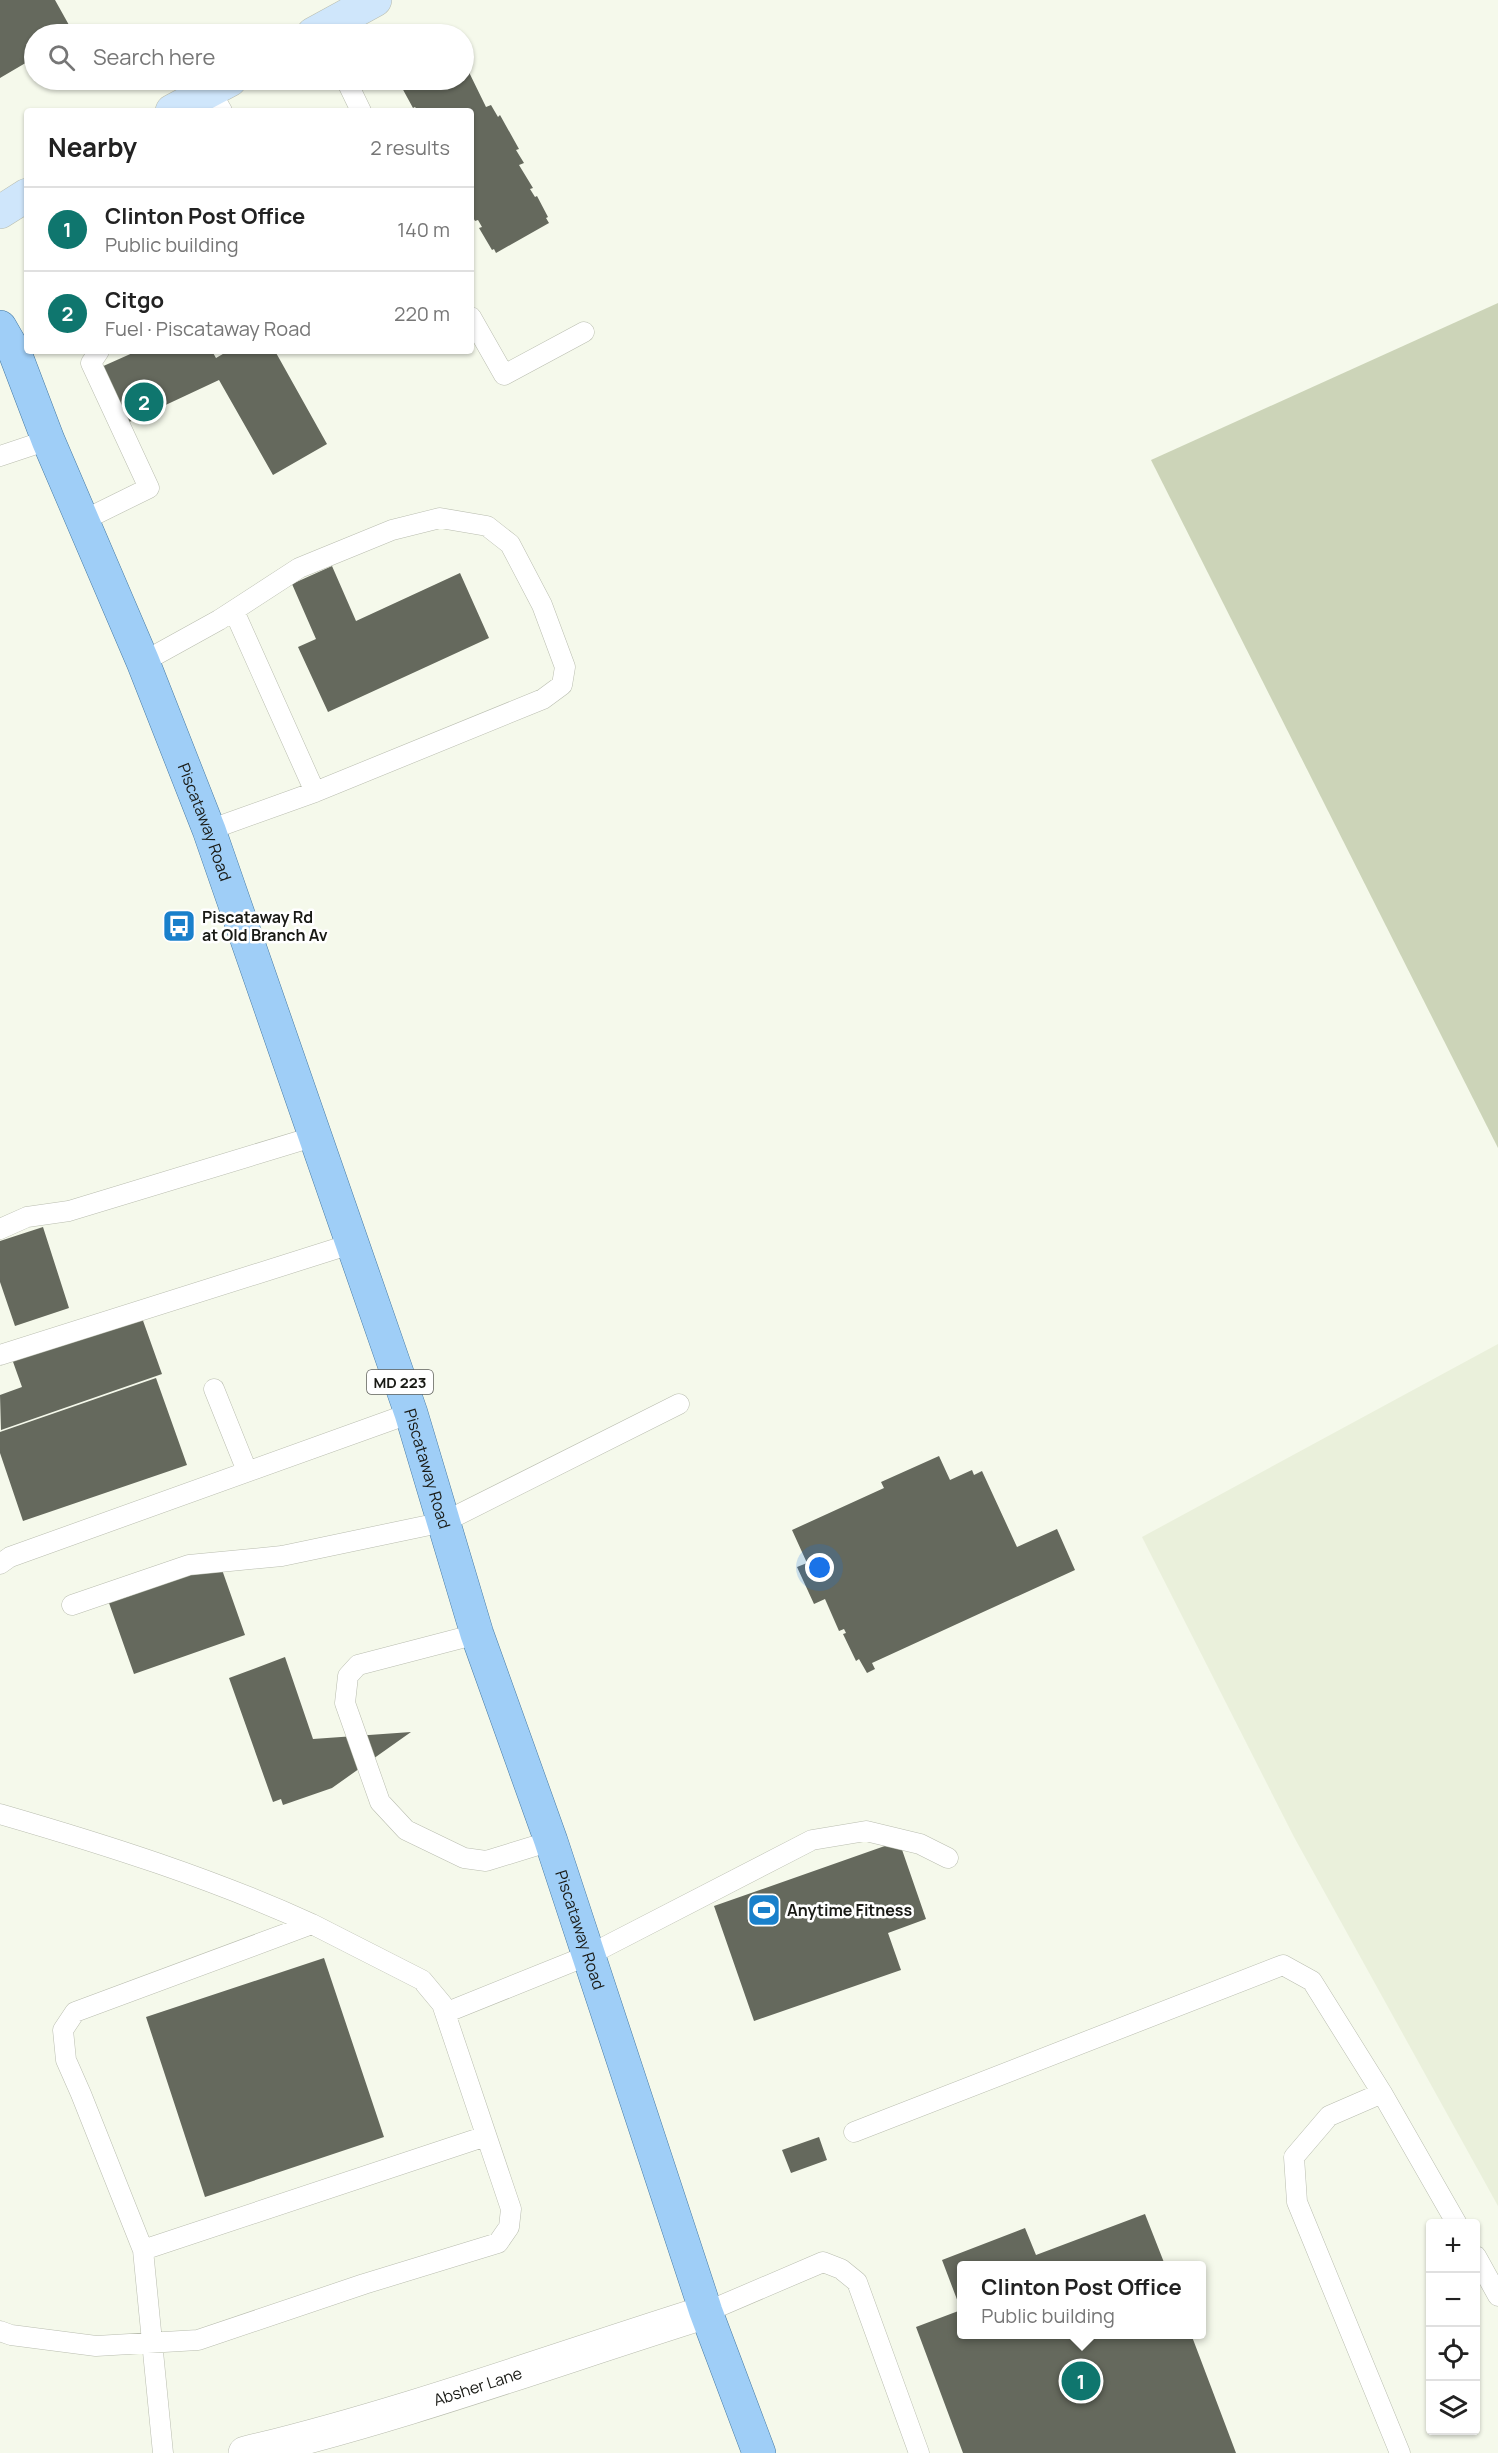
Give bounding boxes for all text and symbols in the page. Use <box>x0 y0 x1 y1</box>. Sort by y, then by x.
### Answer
search box <box>24 24 474 90</box>
icon: search <box>45 41 78 74</box>
text: Search here <box>93 42 215 72</box>
text: Nearby <box>48 129 137 165</box>
text: 2 results <box>370 134 450 161</box>
text: Clinton Post Office <box>105 201 305 231</box>
text: 1 <box>63 216 72 243</box>
text: 140 m <box>397 216 450 243</box>
text: Public building <box>105 231 239 258</box>
text: Citgo <box>105 285 164 315</box>
text: 2 <box>62 300 73 327</box>
text: 220 m <box>394 300 450 327</box>
text: Fuel · Piscataway Road <box>105 315 311 342</box>
pin: 2 <box>124 380 164 424</box>
street label: Piscataway Road <box>173 760 237 884</box>
place label: Piscataway Rd at Old Branch Av <box>202 906 328 946</box>
bus stop icon: Piscataway Rd at Old Branch Av <box>161 908 197 944</box>
road number: MD 223 <box>367 1370 433 1394</box>
street label: Piscataway Road <box>399 1406 456 1531</box>
your location <box>805 1553 834 1582</box>
street label: Piscataway Road <box>550 1867 610 1992</box>
sports icon: Anytime Fitness <box>746 1892 782 1928</box>
place label: Anytime Fitness <box>787 1899 912 1921</box>
map controls <box>1426 2219 1480 2435</box>
button: + <box>1426 2219 1480 2273</box>
popup <box>957 2261 1206 2339</box>
text: Clinton Post Office <box>981 2272 1182 2302</box>
button: − <box>1426 2273 1480 2327</box>
text: Public building <box>981 2302 1115 2329</box>
button: locate <box>1426 2327 1480 2381</box>
pin: 1 <box>1062 2358 1100 2404</box>
street label: Absher Lane <box>431 2362 525 2411</box>
button: layers <box>1426 2381 1480 2435</box>

